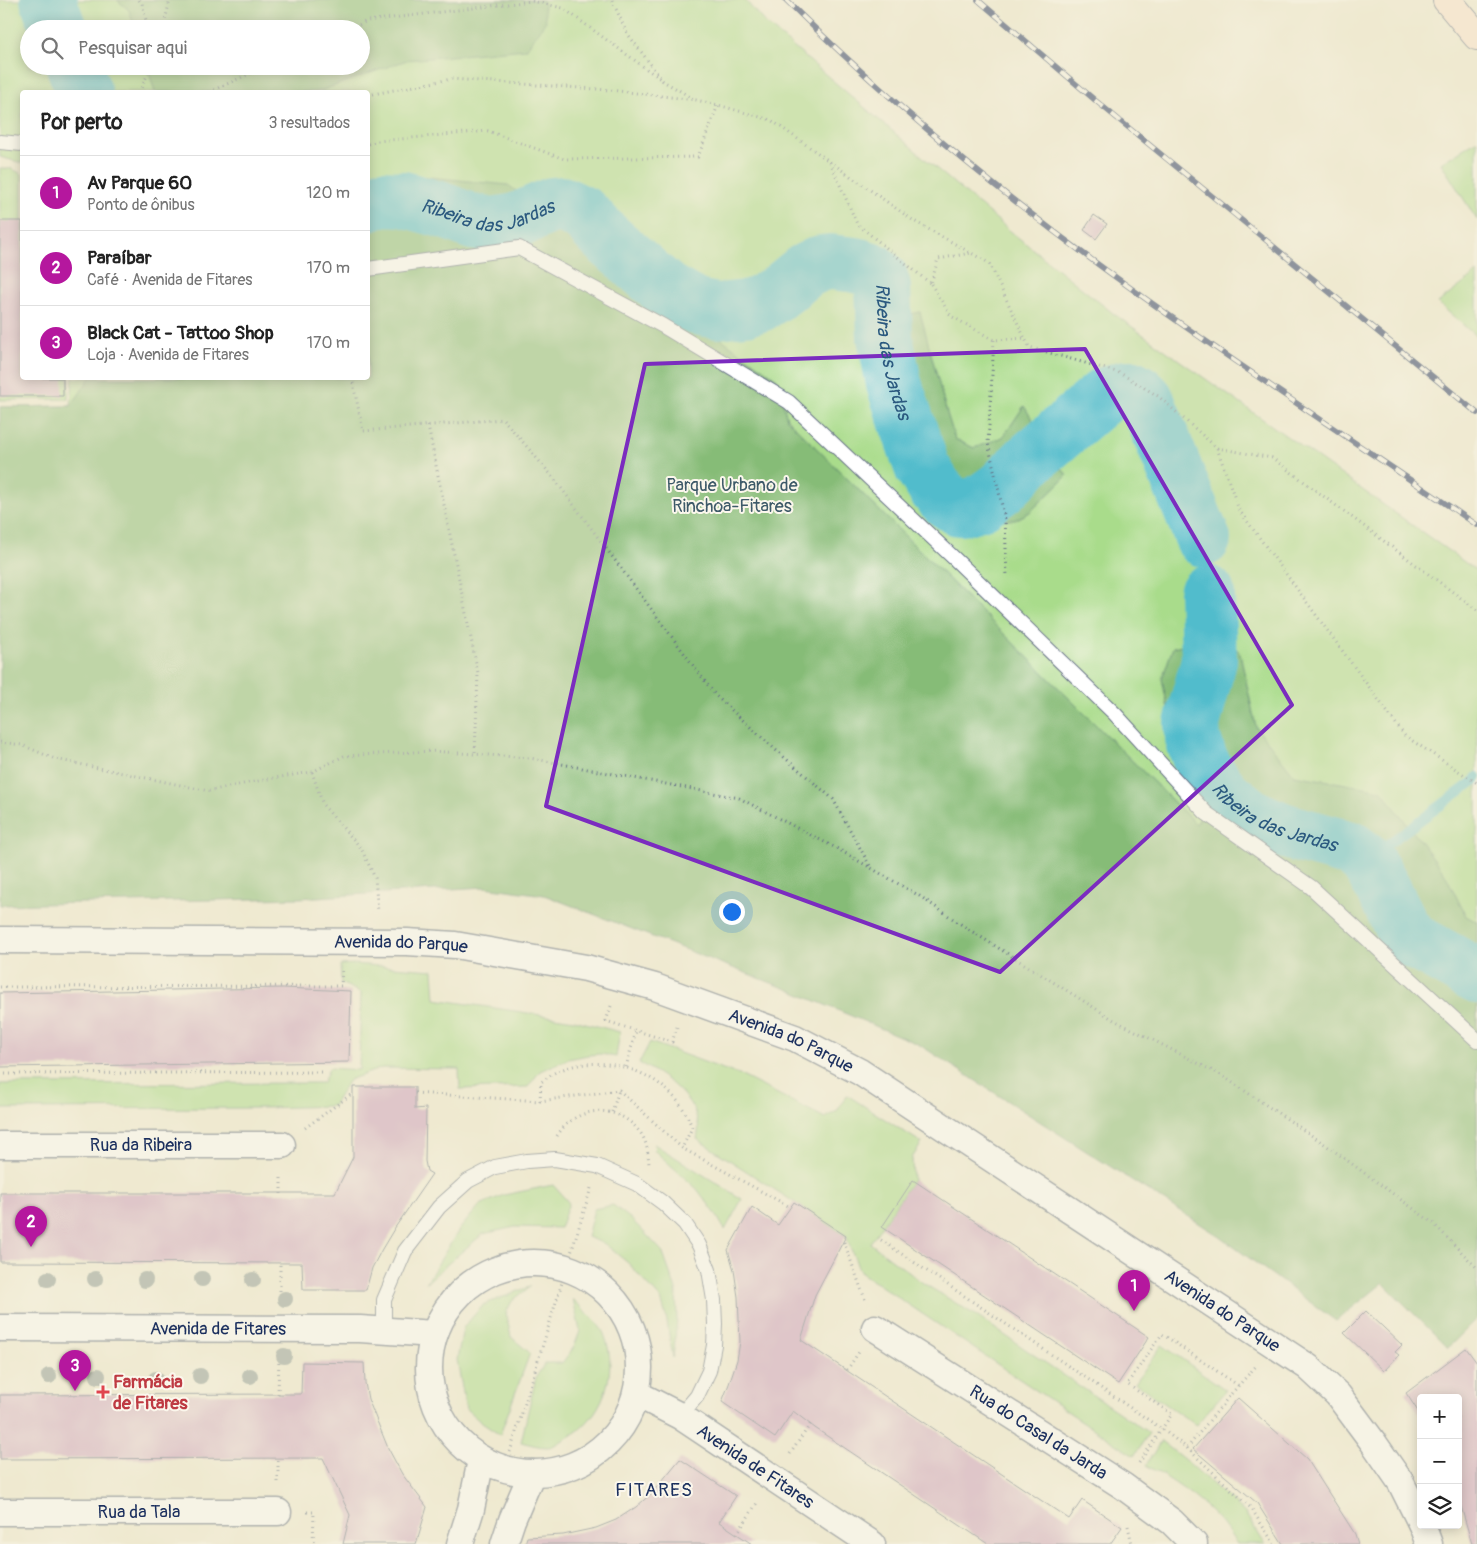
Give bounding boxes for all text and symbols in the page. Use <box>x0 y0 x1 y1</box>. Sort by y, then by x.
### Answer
search box <box>20 20 370 75</box>
icon: search <box>38 34 66 62</box>
text: Pesquisar aqui <box>78 36 187 60</box>
text: Por perto <box>40 109 122 136</box>
text: 3 resultados <box>268 113 350 133</box>
text: Av Parque 60 <box>87 171 192 195</box>
text: 1 <box>53 183 59 203</box>
text: 120 m <box>306 183 350 203</box>
water label: Ribeira das Jardas <box>418 194 560 238</box>
text: Ponto de ônibus <box>87 195 195 215</box>
text: Paraíbar <box>87 246 151 270</box>
text: 2 <box>52 258 60 278</box>
text: 170 m <box>307 258 350 278</box>
text: Café · Avenida de Fitares <box>87 270 252 290</box>
water label: Ribeira das Jardas <box>870 283 917 425</box>
text: Black Cat - Tattoo Shop <box>87 321 274 345</box>
text: 3 <box>52 333 60 353</box>
text: 170 m <box>307 333 350 353</box>
text: Loja · Avenida de Fitares <box>87 345 249 365</box>
park label: Parque Urbano de Rinchoa-Fitares <box>666 474 798 518</box>
water label: Ribeira das Jardas <box>1206 778 1342 858</box>
your location <box>719 899 745 925</box>
street label: Avenida do Parque <box>334 931 470 959</box>
street label: Avenida do Parque <box>725 1004 857 1079</box>
street label: Rua da Ribeira <box>90 1134 192 1157</box>
pin: 2 <box>15 1206 47 1247</box>
street label: Avenida do Parque <box>1160 1265 1285 1358</box>
pin: 1 <box>1118 1270 1150 1311</box>
street label: Avenida de Fitares <box>150 1317 286 1341</box>
pin: 3 <box>59 1350 91 1391</box>
place label: Farmácia de Fitares <box>113 1371 188 1415</box>
street label: Rua do Casal da Jarda <box>965 1380 1112 1485</box>
marker: Farmácia de Fitares <box>97 1386 109 1398</box>
map controls <box>1417 1394 1462 1529</box>
button: + <box>1417 1394 1462 1439</box>
street label: Avenida de Fitares <box>692 1419 818 1514</box>
button: − <box>1417 1439 1462 1484</box>
district label: FITARES <box>615 1478 693 1502</box>
button: layers <box>1417 1484 1462 1529</box>
street label: Rua da Tala <box>98 1501 180 1524</box>

